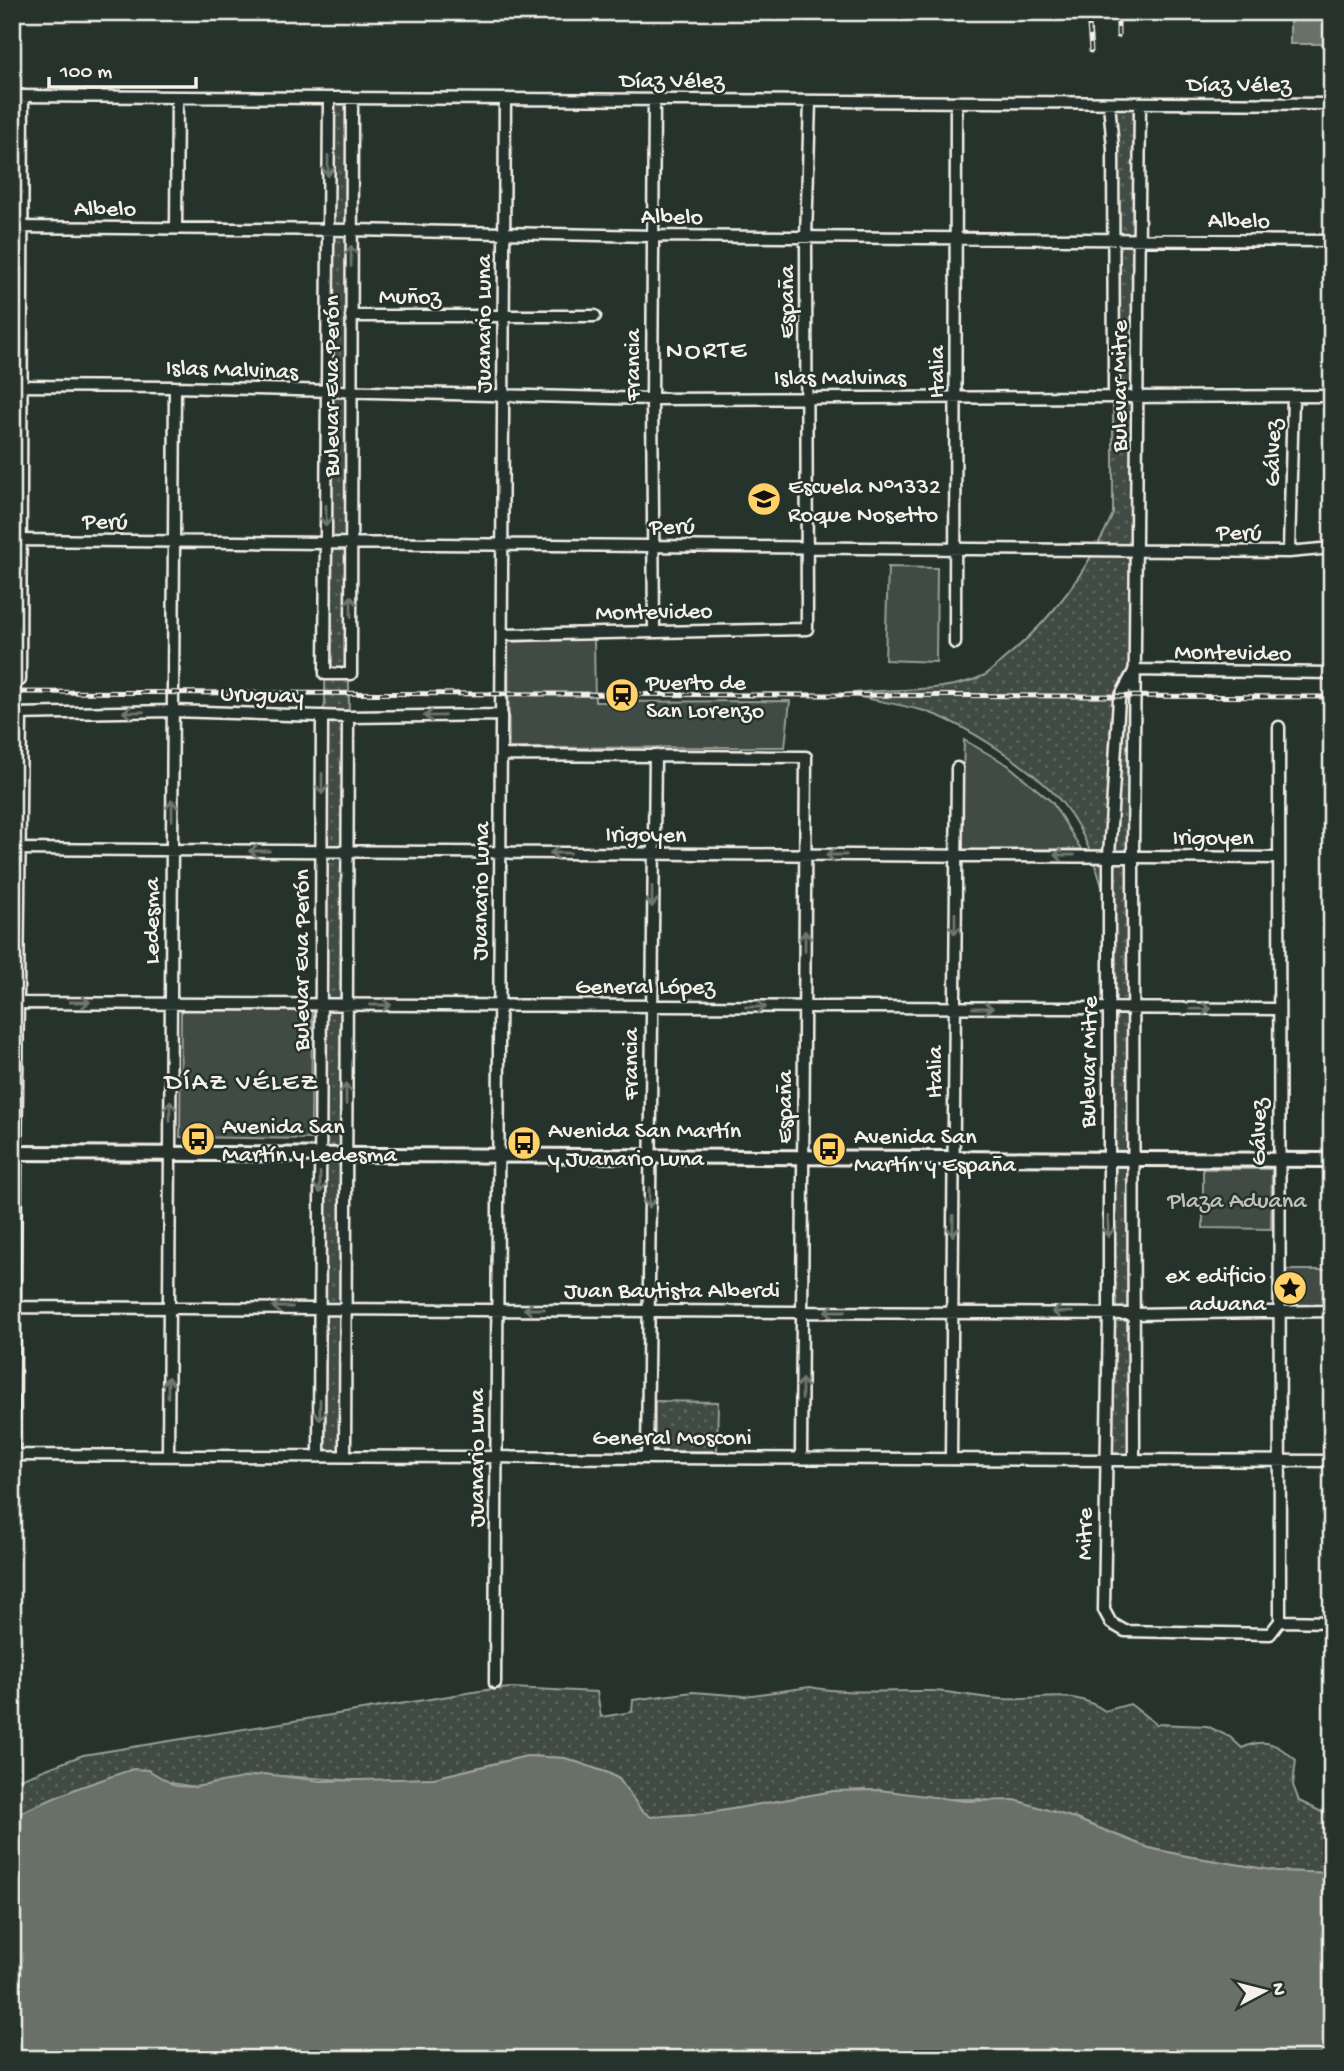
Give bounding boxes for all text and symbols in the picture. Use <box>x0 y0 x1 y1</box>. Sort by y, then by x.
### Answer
scale bar <box>49 46 196 90</box>
text: 100 m <box>59 61 112 86</box>
street label: Díaz Vélez <box>618 68 726 97</box>
street label: Díaz Vélez <box>1185 72 1293 101</box>
one-way arrow <box>321 155 335 178</box>
street label: Albelo <box>74 196 136 225</box>
street label: Albelo <box>641 203 703 234</box>
street label: Albelo <box>1208 207 1270 238</box>
one-way arrow <box>344 245 358 268</box>
street label: Juanario Luna <box>471 254 500 393</box>
street label: España <box>774 265 803 339</box>
street label: Muñoz <box>379 284 443 313</box>
street label: Bulevar Eva Perón <box>319 295 348 478</box>
street label: Bulevar Mitre <box>1107 319 1136 453</box>
street label: Francia <box>620 328 649 402</box>
district label: NORTE <box>666 337 748 368</box>
street label: Italia <box>924 345 953 398</box>
street label: Islas Malvinas <box>165 355 300 388</box>
street label: Islas Malvinas <box>774 365 907 394</box>
street label: Gálvez <box>1259 418 1290 487</box>
place label: Escuela N°1332 Roque Nosetto <box>788 474 941 531</box>
school or university icon: Escuela N°1332 Roque Nosetto <box>745 480 783 518</box>
one-way arrow <box>319 505 333 528</box>
street label: Perú <box>81 509 128 538</box>
street label: Perú <box>648 514 695 543</box>
street label: Perú <box>1215 520 1262 549</box>
one-way arrow <box>344 595 358 618</box>
street label: Montevideo <box>595 598 713 629</box>
street label: Montevideo <box>1174 639 1292 670</box>
place label: Puerto de San Lorenzo <box>645 670 764 727</box>
station icon: Puerto de San Lorenzo <box>603 676 641 714</box>
street label: Uruguay <box>220 681 304 712</box>
one-way arrow <box>122 705 145 719</box>
one-way arrow <box>423 709 446 722</box>
one-way arrow <box>315 772 329 795</box>
one-way arrow <box>165 798 179 821</box>
street label: Juanario Luna <box>467 821 498 961</box>
street label: Irigoyen <box>605 821 687 852</box>
street label: Irigoyen <box>1172 825 1254 854</box>
one-way arrow <box>247 844 270 858</box>
one-way arrow <box>548 846 571 860</box>
one-way arrow <box>825 848 848 862</box>
one-way arrow <box>1052 848 1075 862</box>
street label: Bulevar Eva Perón <box>289 869 318 1052</box>
street label: Ledesma <box>139 877 168 964</box>
one-way arrow <box>645 885 658 908</box>
one-way arrow <box>949 912 962 935</box>
one-way arrow <box>798 929 812 952</box>
street label: General López <box>575 974 716 1003</box>
one-way arrow <box>69 995 92 1009</box>
street label: Bulevar Mitre <box>1075 995 1106 1129</box>
one-way arrow <box>370 998 393 1012</box>
one-way arrow <box>744 1000 767 1014</box>
one-way arrow <box>972 1001 995 1015</box>
one-way arrow <box>1189 1002 1212 1016</box>
street label: Francia <box>618 1027 647 1101</box>
street label: Italia <box>922 1045 951 1098</box>
district label: DÍAZ VÉLEZ <box>163 1069 319 1100</box>
street label: España <box>772 1070 801 1144</box>
one-way arrow <box>339 1083 353 1106</box>
street label: Gálvez <box>1246 1097 1275 1166</box>
one-way arrow <box>163 1099 177 1122</box>
place label: Avenida San Martín y Ledesma <box>222 1114 398 1171</box>
place label: Avenida San Martín y Juanario Luna <box>548 1118 742 1175</box>
bus stop icon: Avenida San Martín y Ledesma <box>179 1120 217 1158</box>
bus stop icon: Avenida San Martín y Juanario Luna <box>505 1124 543 1162</box>
place label: Avenida San Martín y España <box>854 1124 1016 1181</box>
bus stop icon: Avenida San Martín y España <box>810 1130 848 1168</box>
one-way arrow <box>313 1171 327 1194</box>
one-way arrow <box>643 1186 656 1209</box>
park label: Plaza Aduana <box>1167 1188 1307 1217</box>
one-way arrow <box>946 1214 960 1237</box>
one-way arrow <box>1101 1216 1115 1239</box>
place label: ex edificio aduana <box>1165 1263 1267 1320</box>
place icon: ex edificio aduana <box>1271 1269 1309 1307</box>
street label: Juan Bautista Alberdi <box>564 1278 780 1307</box>
one-way arrow <box>271 1300 294 1314</box>
one-way arrow <box>523 1302 546 1316</box>
one-way arrow <box>824 1304 847 1318</box>
one-way arrow <box>1051 1305 1074 1319</box>
one-way arrow <box>161 1376 175 1399</box>
one-way arrow <box>795 1377 809 1400</box>
street label: Juanario Luna <box>464 1388 493 1527</box>
one-way arrow <box>313 1399 327 1422</box>
street label: General Mosconi <box>592 1425 752 1454</box>
street label: Mitre <box>1072 1507 1101 1560</box>
north arrow <box>1228 1955 1298 2025</box>
text: N <box>1265 1982 1290 1997</box>

